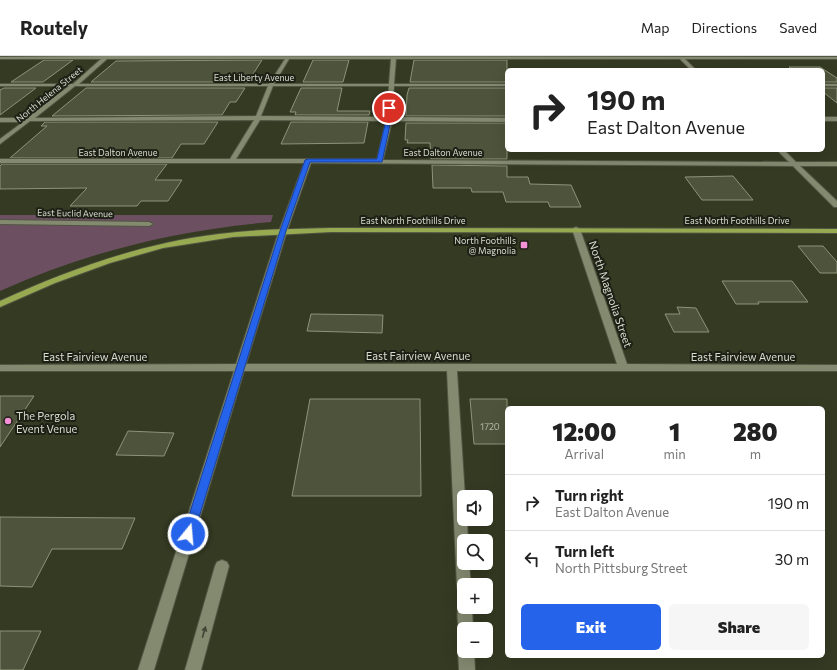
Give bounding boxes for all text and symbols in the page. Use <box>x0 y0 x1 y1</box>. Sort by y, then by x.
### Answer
text: Routely <box>20 16 88 39</box>
text: Map <box>641 19 670 36</box>
text: Directions <box>692 19 757 36</box>
text: Saved <box>779 19 817 36</box>
street label: North Helena Street <box>14 64 85 124</box>
street label: East Liberty Avenue <box>214 72 295 83</box>
text: 190 m <box>587 82 665 116</box>
icon: right <box>521 84 573 136</box>
pin <box>372 91 406 125</box>
icon: arrive <box>378 97 400 119</box>
text: East Dalton Avenue <box>587 116 745 138</box>
street label: East Dalton Avenue <box>78 147 158 158</box>
street label: East Dalton Avenue <box>403 147 483 158</box>
street label: East Euclid Avenue <box>37 207 113 219</box>
street label: East North Foothills Drive <box>361 215 466 226</box>
street label: East North Foothills Drive <box>685 215 790 226</box>
place label: North Foothills @ Magnolia <box>454 235 516 256</box>
street label: North Magnolia Street <box>587 239 635 349</box>
marker: North Foothills @ Magnolia <box>519 240 529 250</box>
street label: East Fairview Avenue <box>366 349 471 362</box>
street label: East Fairview Avenue <box>43 350 148 363</box>
street label: East Fairview Avenue <box>691 350 796 363</box>
place label: The Pergola Event Venue <box>16 409 78 435</box>
marker: The Pergola Event Venue <box>3 416 13 426</box>
text: 12:00 <box>552 417 616 446</box>
text: 1 <box>669 417 680 446</box>
text: 280 <box>733 417 778 446</box>
house number: 1720 <box>480 421 500 432</box>
text: Arrival <box>565 446 604 462</box>
text: min <box>664 446 686 462</box>
text: m <box>750 446 761 462</box>
text: Turn right <box>555 486 624 504</box>
map controls <box>457 490 493 658</box>
button: sound <box>457 490 493 526</box>
icon: right <box>521 492 543 514</box>
text: 190 m <box>768 494 809 512</box>
text: East Dalton Avenue <box>555 504 669 520</box>
position arrow <box>167 513 209 555</box>
button: search <box>457 534 493 570</box>
text: Turn left <box>555 542 614 560</box>
icon: left <box>521 548 543 570</box>
text: 30 m <box>775 550 809 568</box>
text: North Pittsburg Street <box>555 560 688 576</box>
button: + <box>457 578 493 614</box>
button: Exit <box>521 604 661 650</box>
button: Share <box>669 604 809 650</box>
button: − <box>457 622 493 658</box>
one-way arrow <box>201 626 207 638</box>

